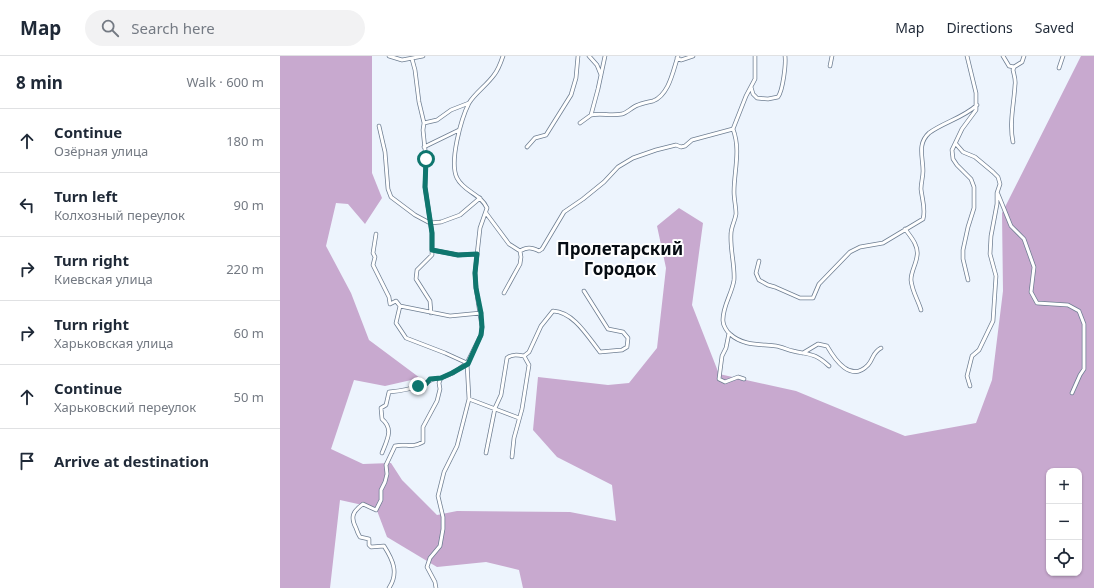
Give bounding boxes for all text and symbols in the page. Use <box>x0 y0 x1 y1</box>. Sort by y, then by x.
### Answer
search box <box>85 10 365 46</box>
text: Map <box>20 15 61 41</box>
icon: search <box>99 17 121 39</box>
text: Search here <box>131 18 215 38</box>
text: Map <box>895 18 924 37</box>
text: Directions <box>946 18 1013 37</box>
text: Saved <box>1035 18 1074 37</box>
text: 8 min <box>16 71 63 94</box>
text: Walk · 600 m <box>186 73 264 91</box>
text: Continue <box>54 122 122 142</box>
icon: ahead <box>16 130 38 152</box>
text: 180 m <box>226 132 264 150</box>
text: Озёрная улица <box>54 142 148 160</box>
route start <box>417 150 435 168</box>
text: Turn left <box>54 186 118 206</box>
icon: left <box>16 194 38 216</box>
text: 90 m <box>234 196 264 214</box>
text: Колхозный переулок <box>54 206 185 224</box>
district label: Пролетарский Городок <box>557 237 683 280</box>
text: Turn right <box>54 250 129 270</box>
icon: right <box>16 258 38 280</box>
text: 220 m <box>226 260 264 278</box>
text: Киевская улица <box>54 270 153 288</box>
text: Turn right <box>54 314 129 334</box>
icon: right <box>16 322 38 344</box>
text: 60 m <box>234 324 264 342</box>
text: Харьковская улица <box>54 334 173 352</box>
route end <box>409 377 427 395</box>
text: Continue <box>54 378 122 398</box>
icon: ahead <box>16 386 38 408</box>
text: 50 m <box>234 388 264 406</box>
text: Харьковский переулок <box>54 398 196 416</box>
icon: arrive <box>16 450 38 472</box>
text: Arrive at destination <box>54 451 209 471</box>
map controls <box>1046 468 1082 576</box>
button: + <box>1046 468 1082 504</box>
button: − <box>1046 504 1082 540</box>
button: locate <box>1046 540 1082 576</box>

